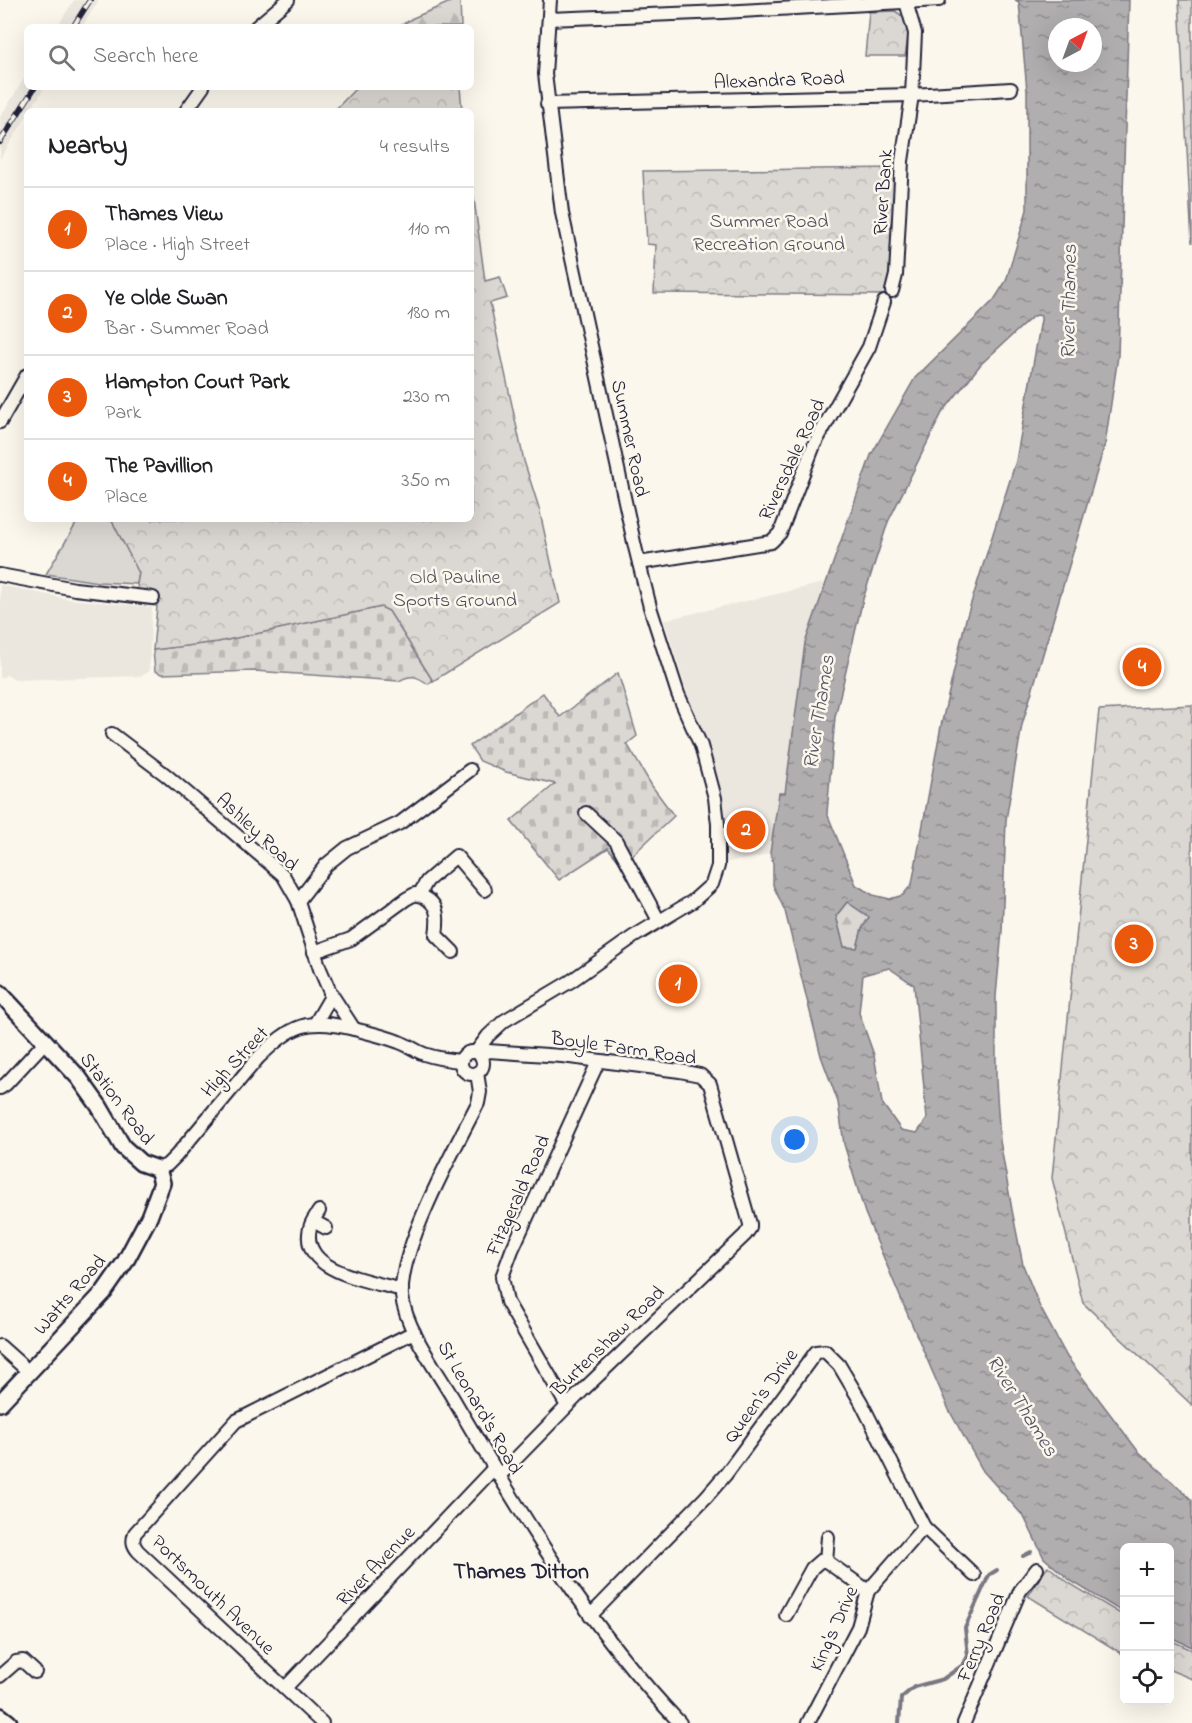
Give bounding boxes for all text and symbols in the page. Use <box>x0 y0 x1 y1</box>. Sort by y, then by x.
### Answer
north arrow <box>1048 18 1102 72</box>
search box <box>24 24 474 90</box>
icon: search <box>45 41 78 74</box>
text: Search here <box>93 41 198 73</box>
street label: Alexandra Road <box>713 65 845 98</box>
text: Nearby <box>48 128 127 166</box>
text: 4 results <box>380 133 450 162</box>
street label: River Bank <box>867 148 902 236</box>
text: Thames View <box>105 199 223 231</box>
park label: Summer Road Recreation Ground <box>693 208 845 260</box>
text: 1 <box>64 215 71 244</box>
text: 110 m <box>408 215 450 244</box>
text: Place · High Street <box>105 231 250 260</box>
water label: River Thames <box>1054 244 1086 360</box>
text: Ye Olde Swan <box>105 283 228 315</box>
text: 2 <box>63 299 72 328</box>
text: 180 m <box>407 299 450 328</box>
text: Bar · Summer Road <box>105 315 269 344</box>
text: Hampton Court Park <box>105 367 289 399</box>
street label: Summer Road <box>602 377 655 500</box>
text: 3 <box>63 383 72 412</box>
text: 230 m <box>403 383 450 412</box>
street label: Riversdale Road <box>752 394 834 526</box>
text: Park <box>105 399 141 428</box>
text: The Pavillion <box>105 451 213 483</box>
text: 4 <box>63 467 72 496</box>
text: 350 m <box>401 467 450 496</box>
text: Place <box>105 483 147 512</box>
park label: Old Pauline Sports Ground <box>393 564 517 616</box>
pin: 4 <box>1122 644 1162 690</box>
water label: River Thames <box>796 653 844 771</box>
street label: Ashley Road <box>208 787 304 879</box>
pin: 2 <box>726 808 766 852</box>
pin: 3 <box>1114 922 1154 966</box>
pin: 1 <box>658 962 698 1006</box>
street label: High Street <box>195 1020 277 1106</box>
street label: Boyle Farm Road <box>548 1025 698 1074</box>
street label: Station Road <box>71 1047 161 1152</box>
your location <box>780 1125 809 1154</box>
street label: Fitzgerald Road <box>479 1131 560 1262</box>
street label: Watts Road <box>28 1249 114 1342</box>
street label: Burtenshaw Road <box>544 1280 672 1405</box>
street label: St Leonard's Road <box>429 1336 529 1481</box>
street label: Queen's Drive <box>718 1343 806 1450</box>
water label: River Thames <box>978 1349 1065 1463</box>
street label: River Avenue <box>331 1520 423 1614</box>
street label: Portsmouth Avenue <box>144 1529 281 1663</box>
map controls <box>1120 1543 1174 1705</box>
button: + <box>1120 1543 1174 1597</box>
district label: Thames Ditton <box>453 1557 589 1589</box>
street label: King's Drive <box>803 1581 868 1677</box>
street label: Ferry Road <box>950 1589 1014 1688</box>
button: − <box>1120 1597 1174 1651</box>
button: locate <box>1120 1651 1174 1705</box>

